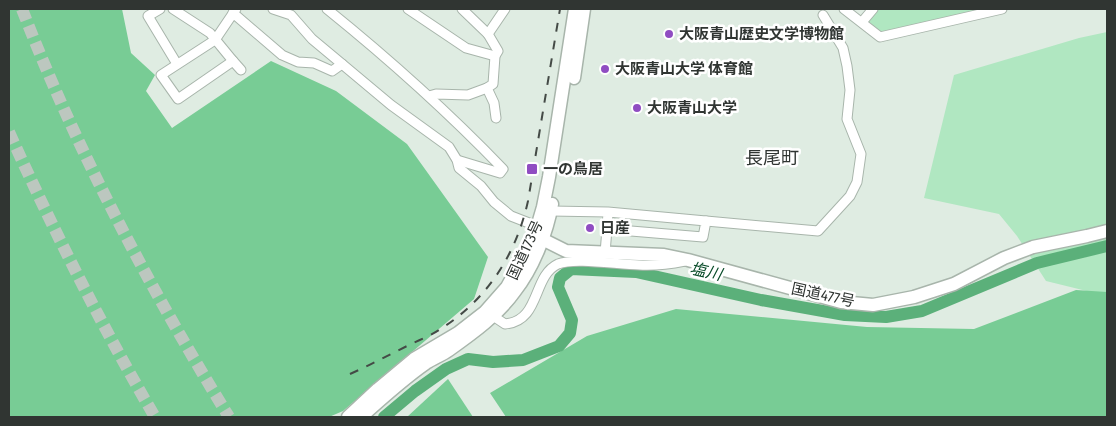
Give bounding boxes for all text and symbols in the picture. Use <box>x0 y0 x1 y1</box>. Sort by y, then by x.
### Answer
place label: 大阪青山歴史文学博物館 <box>679 25 844 43</box>
marker: 大阪青山歴史文学博物館 <box>663 28 675 40</box>
place label: 大阪青山大学 体育館 <box>615 60 753 78</box>
marker: 大阪青山大学 体育館 <box>599 63 611 75</box>
place label: 大阪青山大学 <box>647 99 737 117</box>
marker: 大阪青山大学 <box>631 102 643 114</box>
district label: 長尾町 <box>745 147 799 169</box>
place label: 一の鳥居 <box>543 160 603 178</box>
marker: 一の鳥居 <box>525 162 539 176</box>
street label: 国道173号 <box>503 217 547 283</box>
place label: 日産 <box>600 219 630 237</box>
marker: 日産 <box>584 222 596 234</box>
water label: 塩川 <box>688 259 726 285</box>
street label: 国道477号 <box>790 280 856 310</box>

